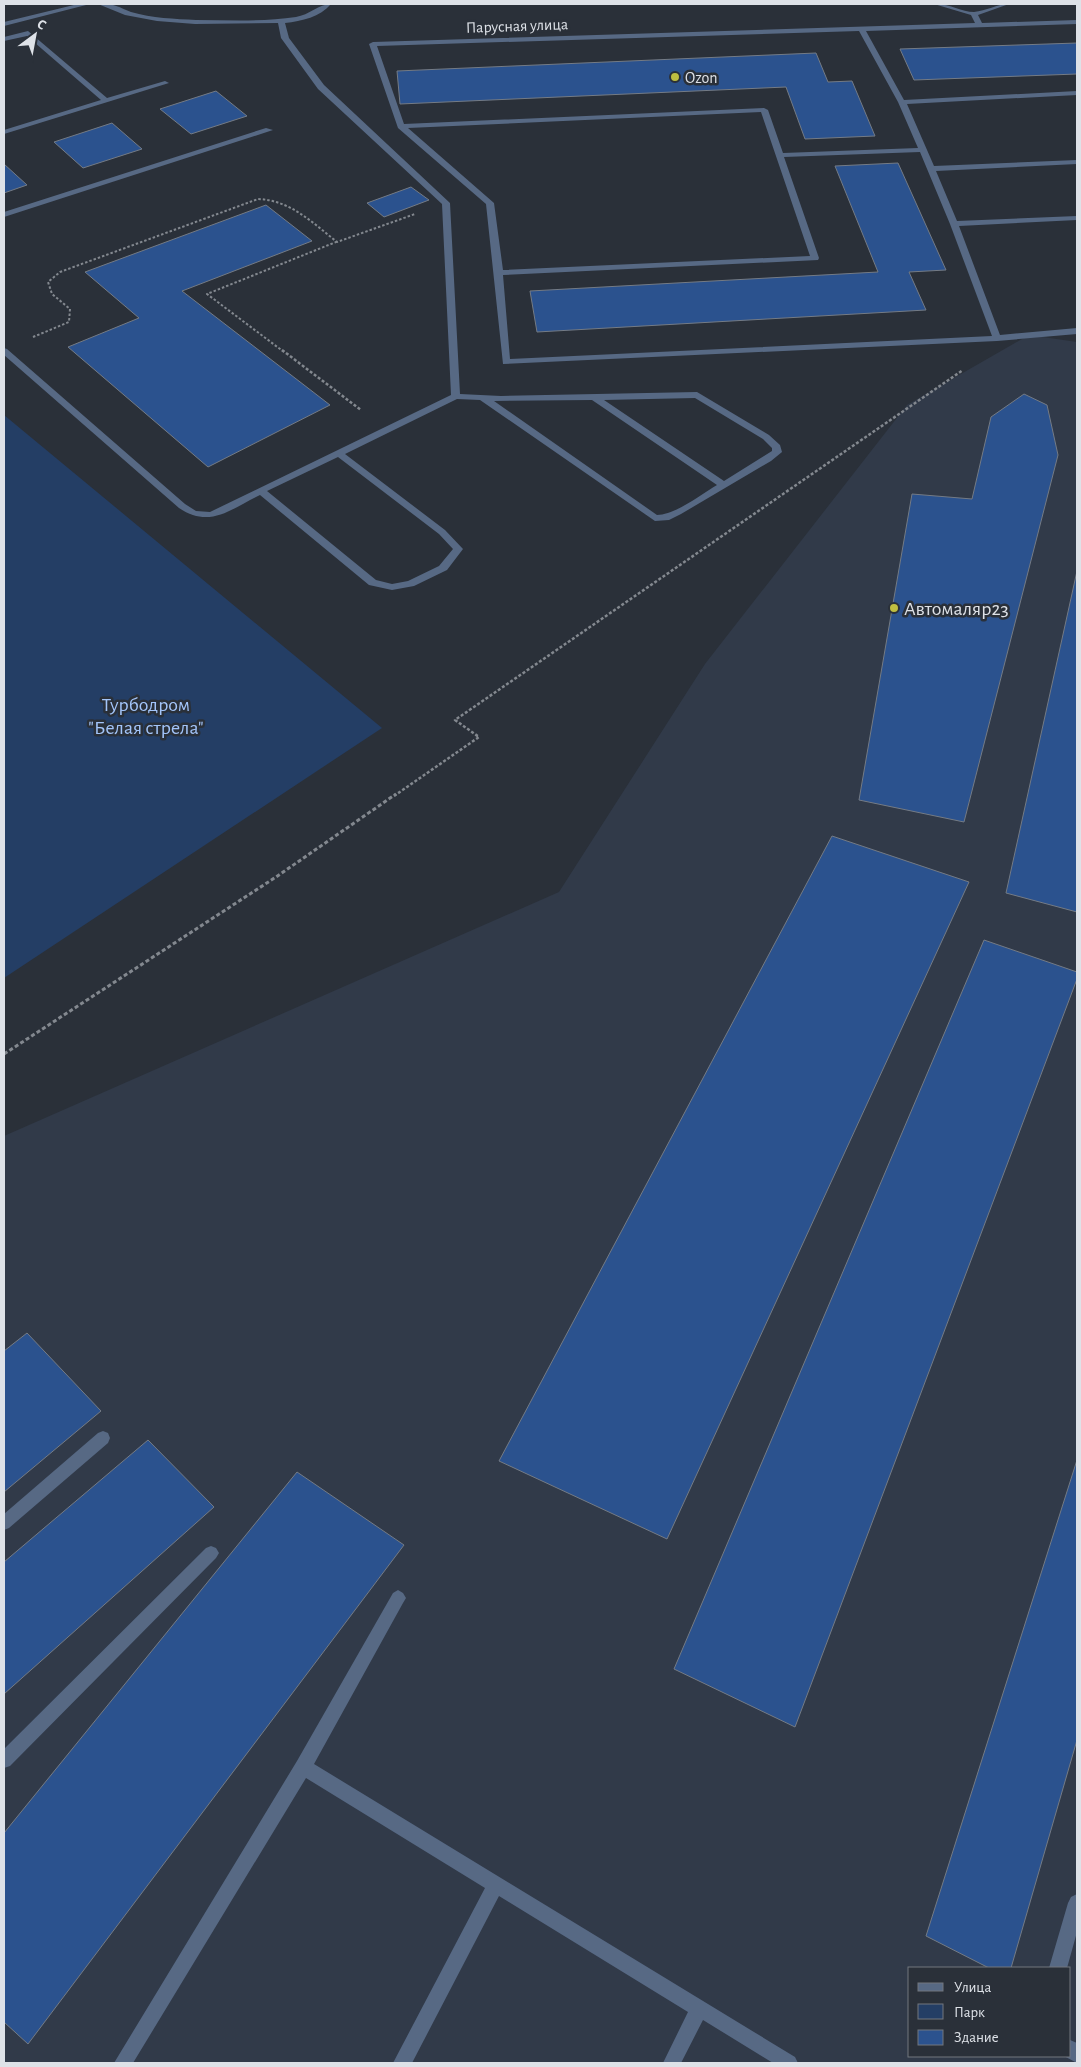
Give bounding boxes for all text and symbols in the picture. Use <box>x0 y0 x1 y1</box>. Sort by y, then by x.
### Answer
north arrow <box>10 10 60 60</box>
street label: Парусная улица <box>466 16 568 37</box>
text: С <box>34 17 49 33</box>
place label: Ozon <box>685 70 717 86</box>
marker: Ozon <box>669 71 681 83</box>
place label: Автомаляр23 <box>904 599 1009 619</box>
marker: Автомаляр23 <box>888 602 900 614</box>
park label: Турбодром "Белая стрела" <box>88 695 204 738</box>
legend <box>908 1967 1071 2057</box>
text: Улица <box>954 1980 991 1995</box>
text: Парк <box>954 2005 985 2020</box>
text: Здание <box>954 2030 999 2045</box>

